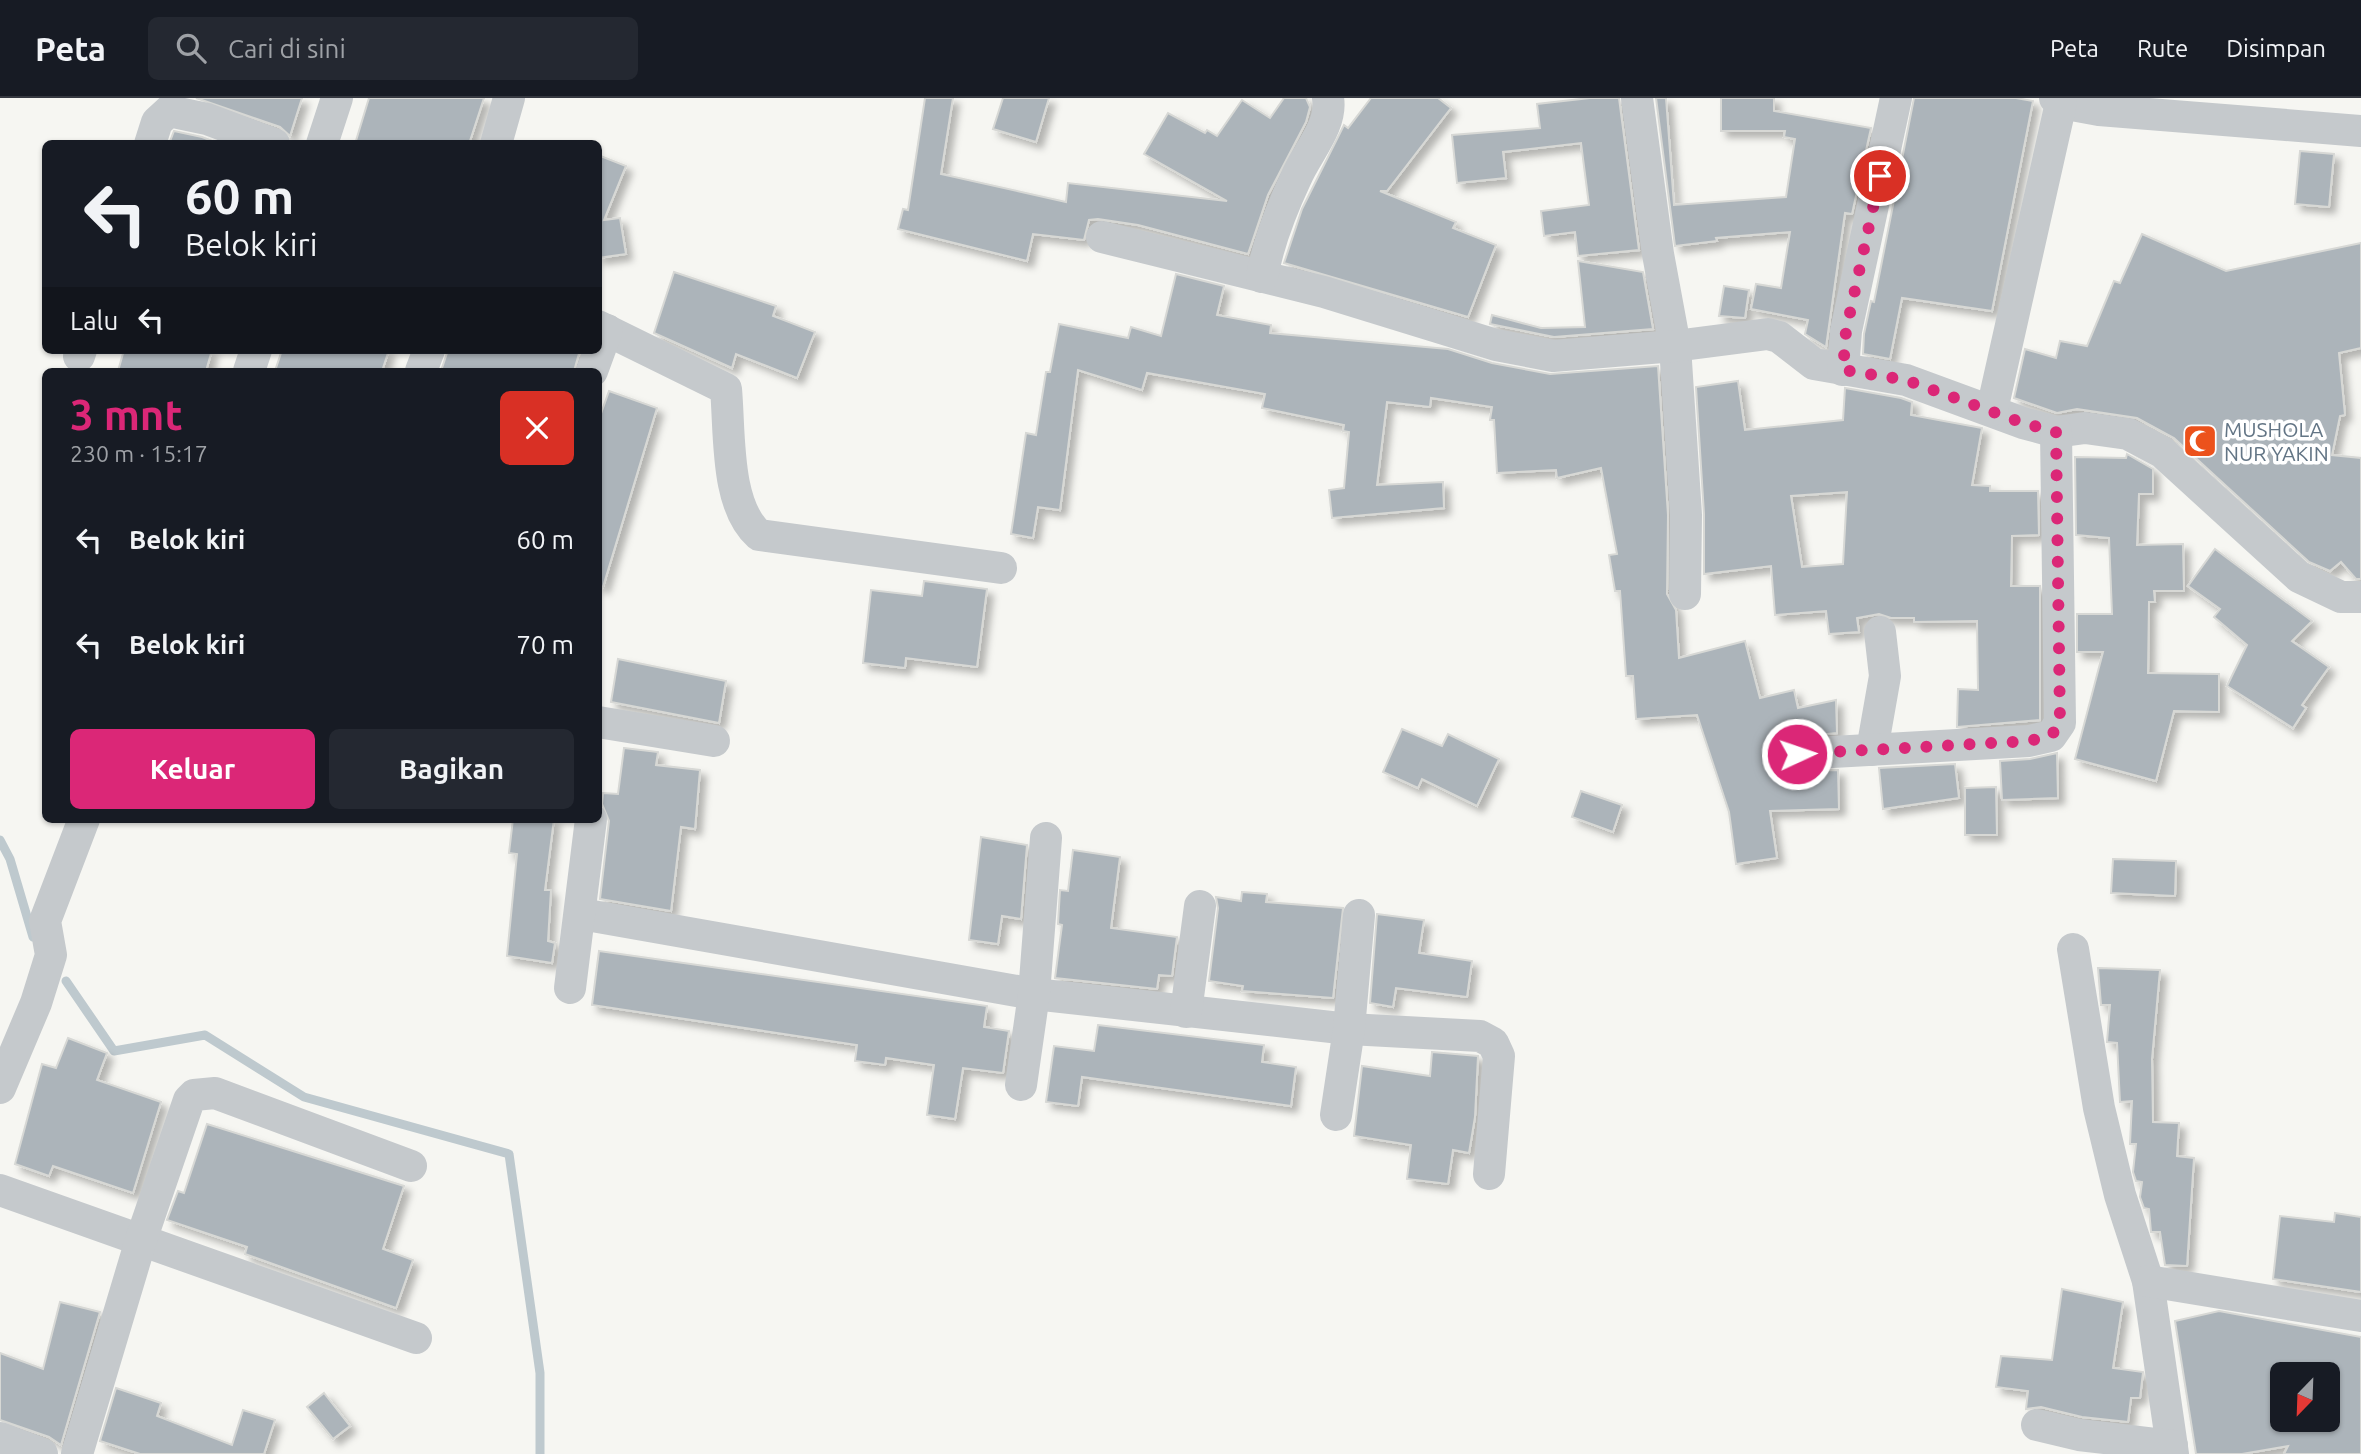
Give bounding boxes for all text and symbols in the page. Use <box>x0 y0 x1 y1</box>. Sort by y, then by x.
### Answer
search box <box>148 17 638 80</box>
icon: search <box>172 29 210 67</box>
text: Peta <box>35 30 106 67</box>
text: Cari di sini <box>228 34 346 63</box>
text: Peta <box>2050 35 2099 62</box>
text: Rute <box>2137 35 2188 62</box>
text: Disimpan <box>2226 35 2326 62</box>
pin <box>1850 146 1910 206</box>
icon: arrive <box>1861 157 1899 195</box>
icon: left <box>70 168 161 259</box>
text: 60 m <box>185 168 294 223</box>
text: Belok kiri <box>185 226 317 262</box>
icon: left <box>132 301 170 339</box>
text: Lalu <box>70 306 118 335</box>
text: 3 mnt <box>70 391 183 438</box>
button: close <box>500 391 574 465</box>
place label: MUSHOLA NUR YAKIN <box>2224 417 2329 465</box>
mosque icon: MUSHOLA NUR YAKIN <box>2181 422 2219 460</box>
text: 230 m · 15:17 <box>70 441 208 466</box>
icon: left <box>70 521 108 559</box>
text: Belok kiri <box>129 525 245 554</box>
text: 60 m <box>516 525 574 554</box>
icon: left <box>70 626 108 664</box>
text: Belok kiri <box>129 630 245 659</box>
text: 70 m <box>516 630 574 659</box>
position arrow <box>1760 717 1834 791</box>
button: Keluar <box>70 729 315 809</box>
button: Bagikan <box>329 729 574 809</box>
north arrow <box>2270 1362 2340 1432</box>
map controls <box>2270 1362 2340 1432</box>

